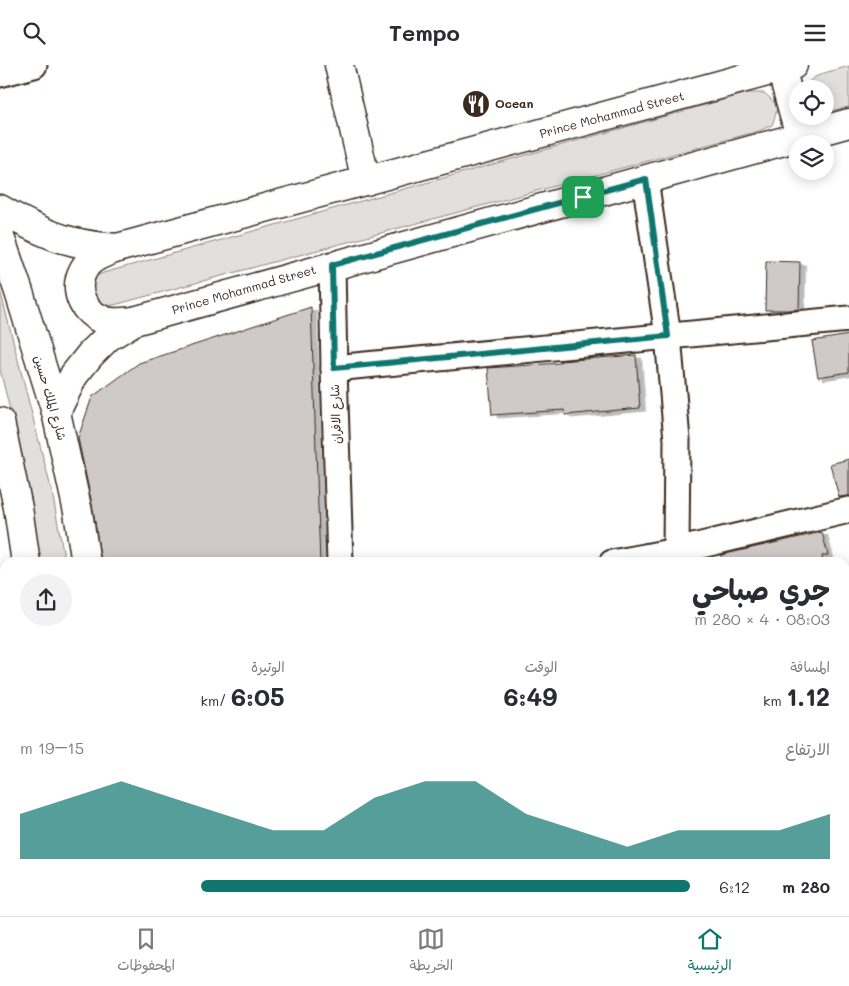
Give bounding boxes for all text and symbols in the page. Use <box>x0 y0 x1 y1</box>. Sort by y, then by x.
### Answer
text: Tempo <box>389 18 460 47</box>
icon: search <box>20 19 48 47</box>
icon: menu <box>801 19 829 47</box>
map controls <box>789 80 834 180</box>
button: locate <box>789 80 834 125</box>
street label: Prince Mohammad Street <box>538 87 686 141</box>
restaurant icon: Ocean <box>461 89 491 119</box>
place label: Ocean <box>495 95 533 111</box>
button: layers <box>789 135 834 180</box>
pin <box>562 176 604 218</box>
icon: arrive <box>569 183 597 211</box>
street label: Prince Mohammad Street <box>170 261 318 317</box>
street label: شارع الملك حسين <box>29 354 71 442</box>
street label: شارع الافران <box>326 384 346 444</box>
text: جري صباحي <box>692 571 830 607</box>
button: share <box>20 574 72 626</box>
text: 08:03 · 4 × 280 m <box>694 608 830 629</box>
text: الوتيرة <box>251 657 285 676</box>
text: الوقت <box>525 657 557 676</box>
text: المسافة <box>790 657 830 676</box>
text: 6:05 <box>231 680 285 712</box>
text: 6:49 <box>503 680 557 712</box>
text: 1.12 <box>786 680 830 712</box>
text: /km <box>201 691 231 710</box>
text: km <box>763 691 786 710</box>
text: 15–19 m <box>20 737 84 758</box>
text: الارتفاع <box>785 738 830 759</box>
text: 6:12 <box>719 876 750 897</box>
text: 280 m <box>782 876 830 897</box>
tab: المحفوظات <box>117 925 175 978</box>
tab: الخريطة <box>410 925 453 978</box>
tab: الرئيسية <box>688 925 732 978</box>

